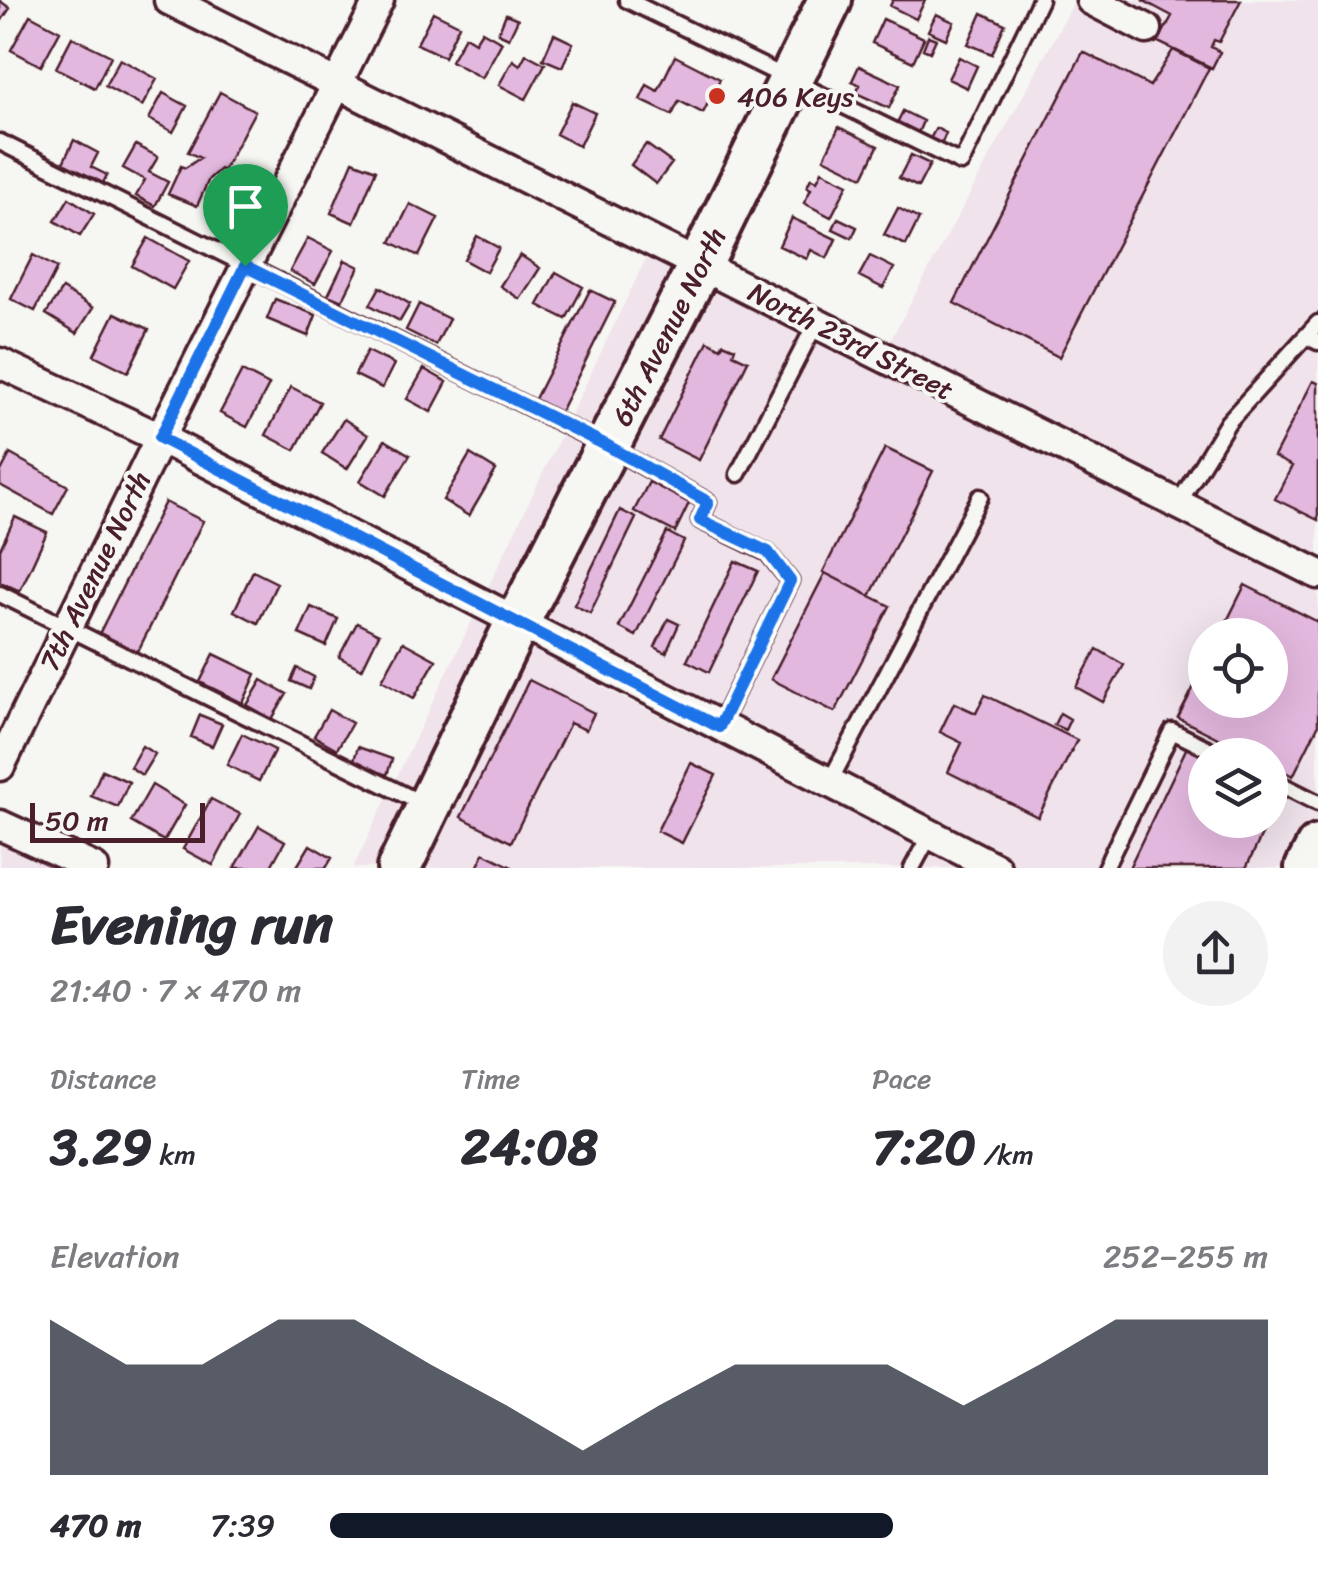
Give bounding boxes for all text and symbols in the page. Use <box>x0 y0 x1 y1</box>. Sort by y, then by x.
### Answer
place label: 406 Keys <box>737 72 854 121</box>
marker: 406 Keys <box>706 85 728 107</box>
pin <box>203 164 288 267</box>
icon: arrive <box>218 179 273 234</box>
street label: 6th Avenue North <box>597 218 740 435</box>
street label: North 23rd Street <box>739 268 963 414</box>
street label: 7th Avenue North <box>25 462 165 680</box>
map controls <box>1188 618 1288 838</box>
button: locate <box>1188 618 1288 718</box>
button: layers <box>1188 738 1288 838</box>
text: 50 m <box>45 796 109 845</box>
scale bar <box>30 798 205 843</box>
text: Evening run <box>50 876 333 973</box>
button: share <box>1163 901 1268 1006</box>
text: 21:40 · 7 × 470 m <box>50 962 301 1019</box>
text: Distance <box>50 1054 156 1103</box>
text: Time <box>461 1054 520 1103</box>
text: Pace <box>872 1054 931 1103</box>
text: 3.29 <box>50 1103 152 1192</box>
text: 24:08 <box>461 1103 598 1192</box>
text: 7:20 <box>872 1103 976 1192</box>
text: km <box>152 1130 196 1179</box>
text: /km <box>976 1130 1034 1179</box>
text: Elevation <box>50 1228 180 1285</box>
text: 252–255 m <box>1103 1228 1268 1285</box>
text: 470 m <box>50 1497 141 1554</box>
text: 7:39 <box>210 1497 275 1554</box>

